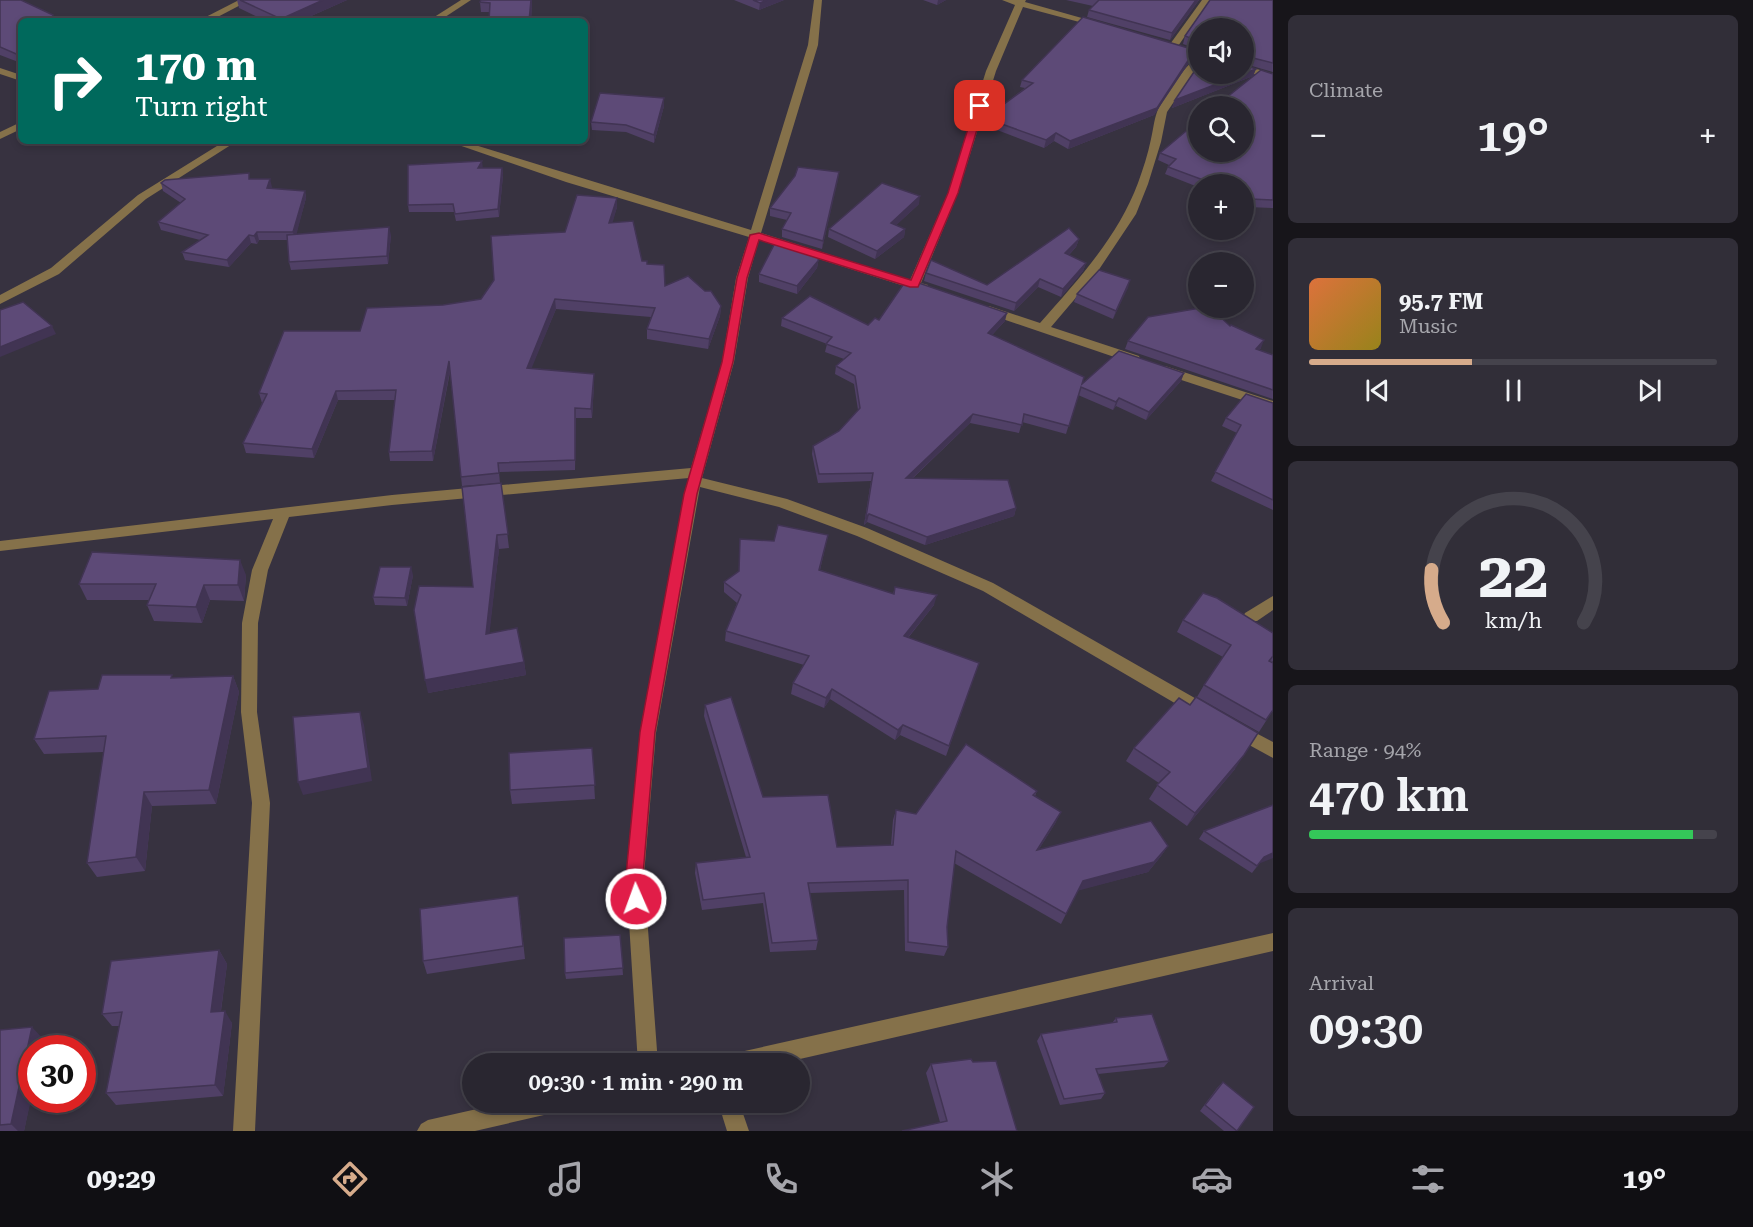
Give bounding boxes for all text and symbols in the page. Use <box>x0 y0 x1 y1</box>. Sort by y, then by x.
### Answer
map controls <box>1188 18 1254 318</box>
button: sound <box>1188 18 1254 84</box>
text: 170 m <box>135 41 257 90</box>
icon: right <box>36 42 114 120</box>
text: Climate <box>1309 78 1383 102</box>
pin <box>954 80 1005 131</box>
icon: arrive <box>963 89 996 122</box>
text: Turn right <box>135 91 268 123</box>
button: search <box>1188 96 1254 162</box>
text: 19° <box>1477 109 1549 162</box>
text: − <box>1309 116 1327 155</box>
text: + <box>1699 116 1717 155</box>
button: + <box>1188 174 1254 240</box>
button: − <box>1188 252 1254 318</box>
text: 95.7 FM <box>1399 289 1483 314</box>
text: Music <box>1399 314 1458 338</box>
icon: previous <box>1361 374 1394 407</box>
icon: pause <box>1497 374 1530 407</box>
icon: next <box>1633 374 1666 407</box>
text: 22 <box>1478 539 1548 612</box>
text: km/h <box>1484 608 1542 633</box>
text: Range · 94% <box>1309 738 1421 762</box>
text: 470 km <box>1309 769 1469 822</box>
position arrow <box>604 867 668 931</box>
text: Arrival <box>1309 971 1374 995</box>
text: 09:30 <box>1309 1002 1423 1055</box>
speed limit sign: 30 <box>18 1035 96 1113</box>
text: 09:30 · 1 min · 290 m <box>529 1070 743 1095</box>
icon: directions <box>329 1158 371 1200</box>
icon: music <box>545 1158 587 1200</box>
icon: phone <box>760 1158 802 1200</box>
icon: climate <box>976 1158 1018 1200</box>
icon: car <box>1191 1158 1233 1200</box>
icon: filters <box>1407 1158 1449 1200</box>
text: 09:29 <box>87 1163 156 1195</box>
text: 19° <box>1623 1163 1666 1195</box>

